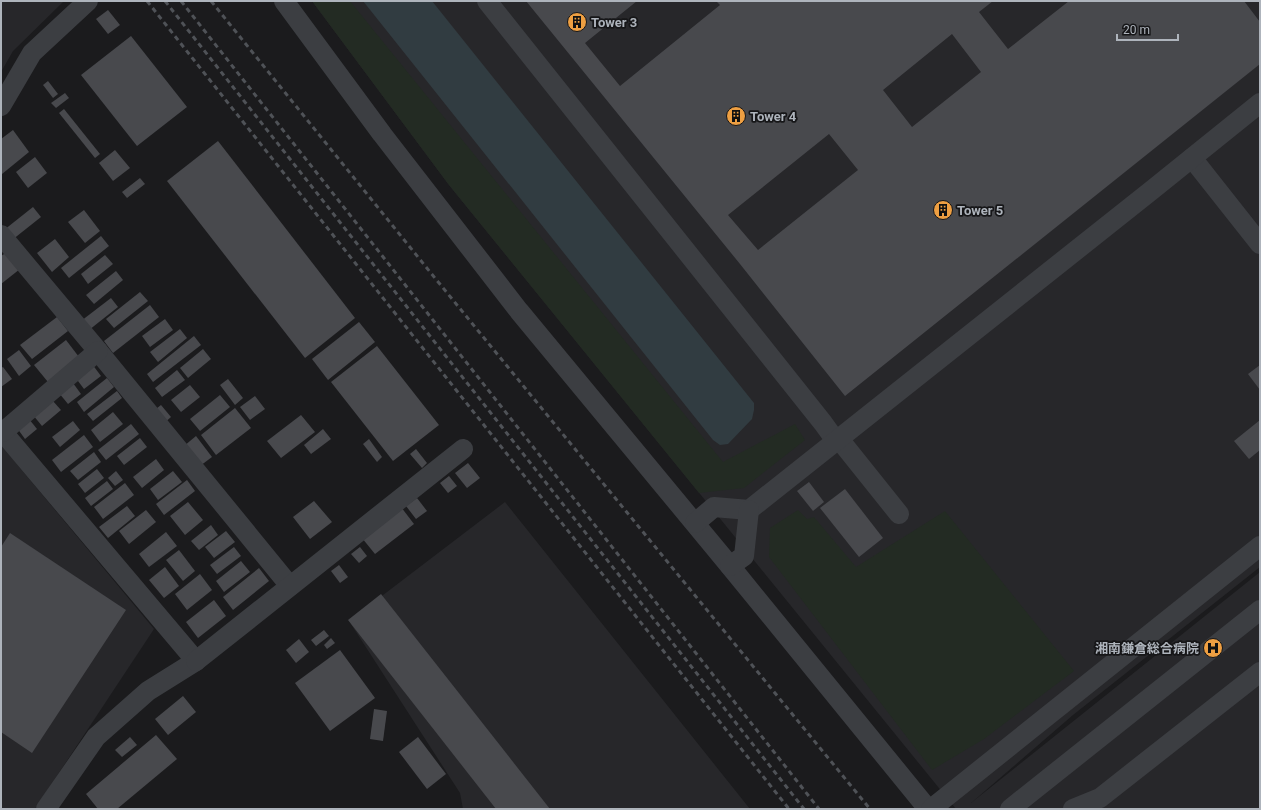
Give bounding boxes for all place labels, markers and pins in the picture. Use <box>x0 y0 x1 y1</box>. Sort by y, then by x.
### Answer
building icon: Tower 3 <box>566 11 588 33</box>
place label: Tower 3 <box>591 15 637 30</box>
building icon: Tower 4 <box>725 105 747 127</box>
place label: Tower 4 <box>750 109 797 124</box>
building icon: Tower 5 <box>932 199 954 221</box>
place label: Tower 5 <box>957 203 1003 218</box>
hospital icon: 湘南鎌倉総合病院 <box>1202 637 1224 659</box>
place label: 湘南鎌倉総合病院 <box>1095 641 1199 656</box>

